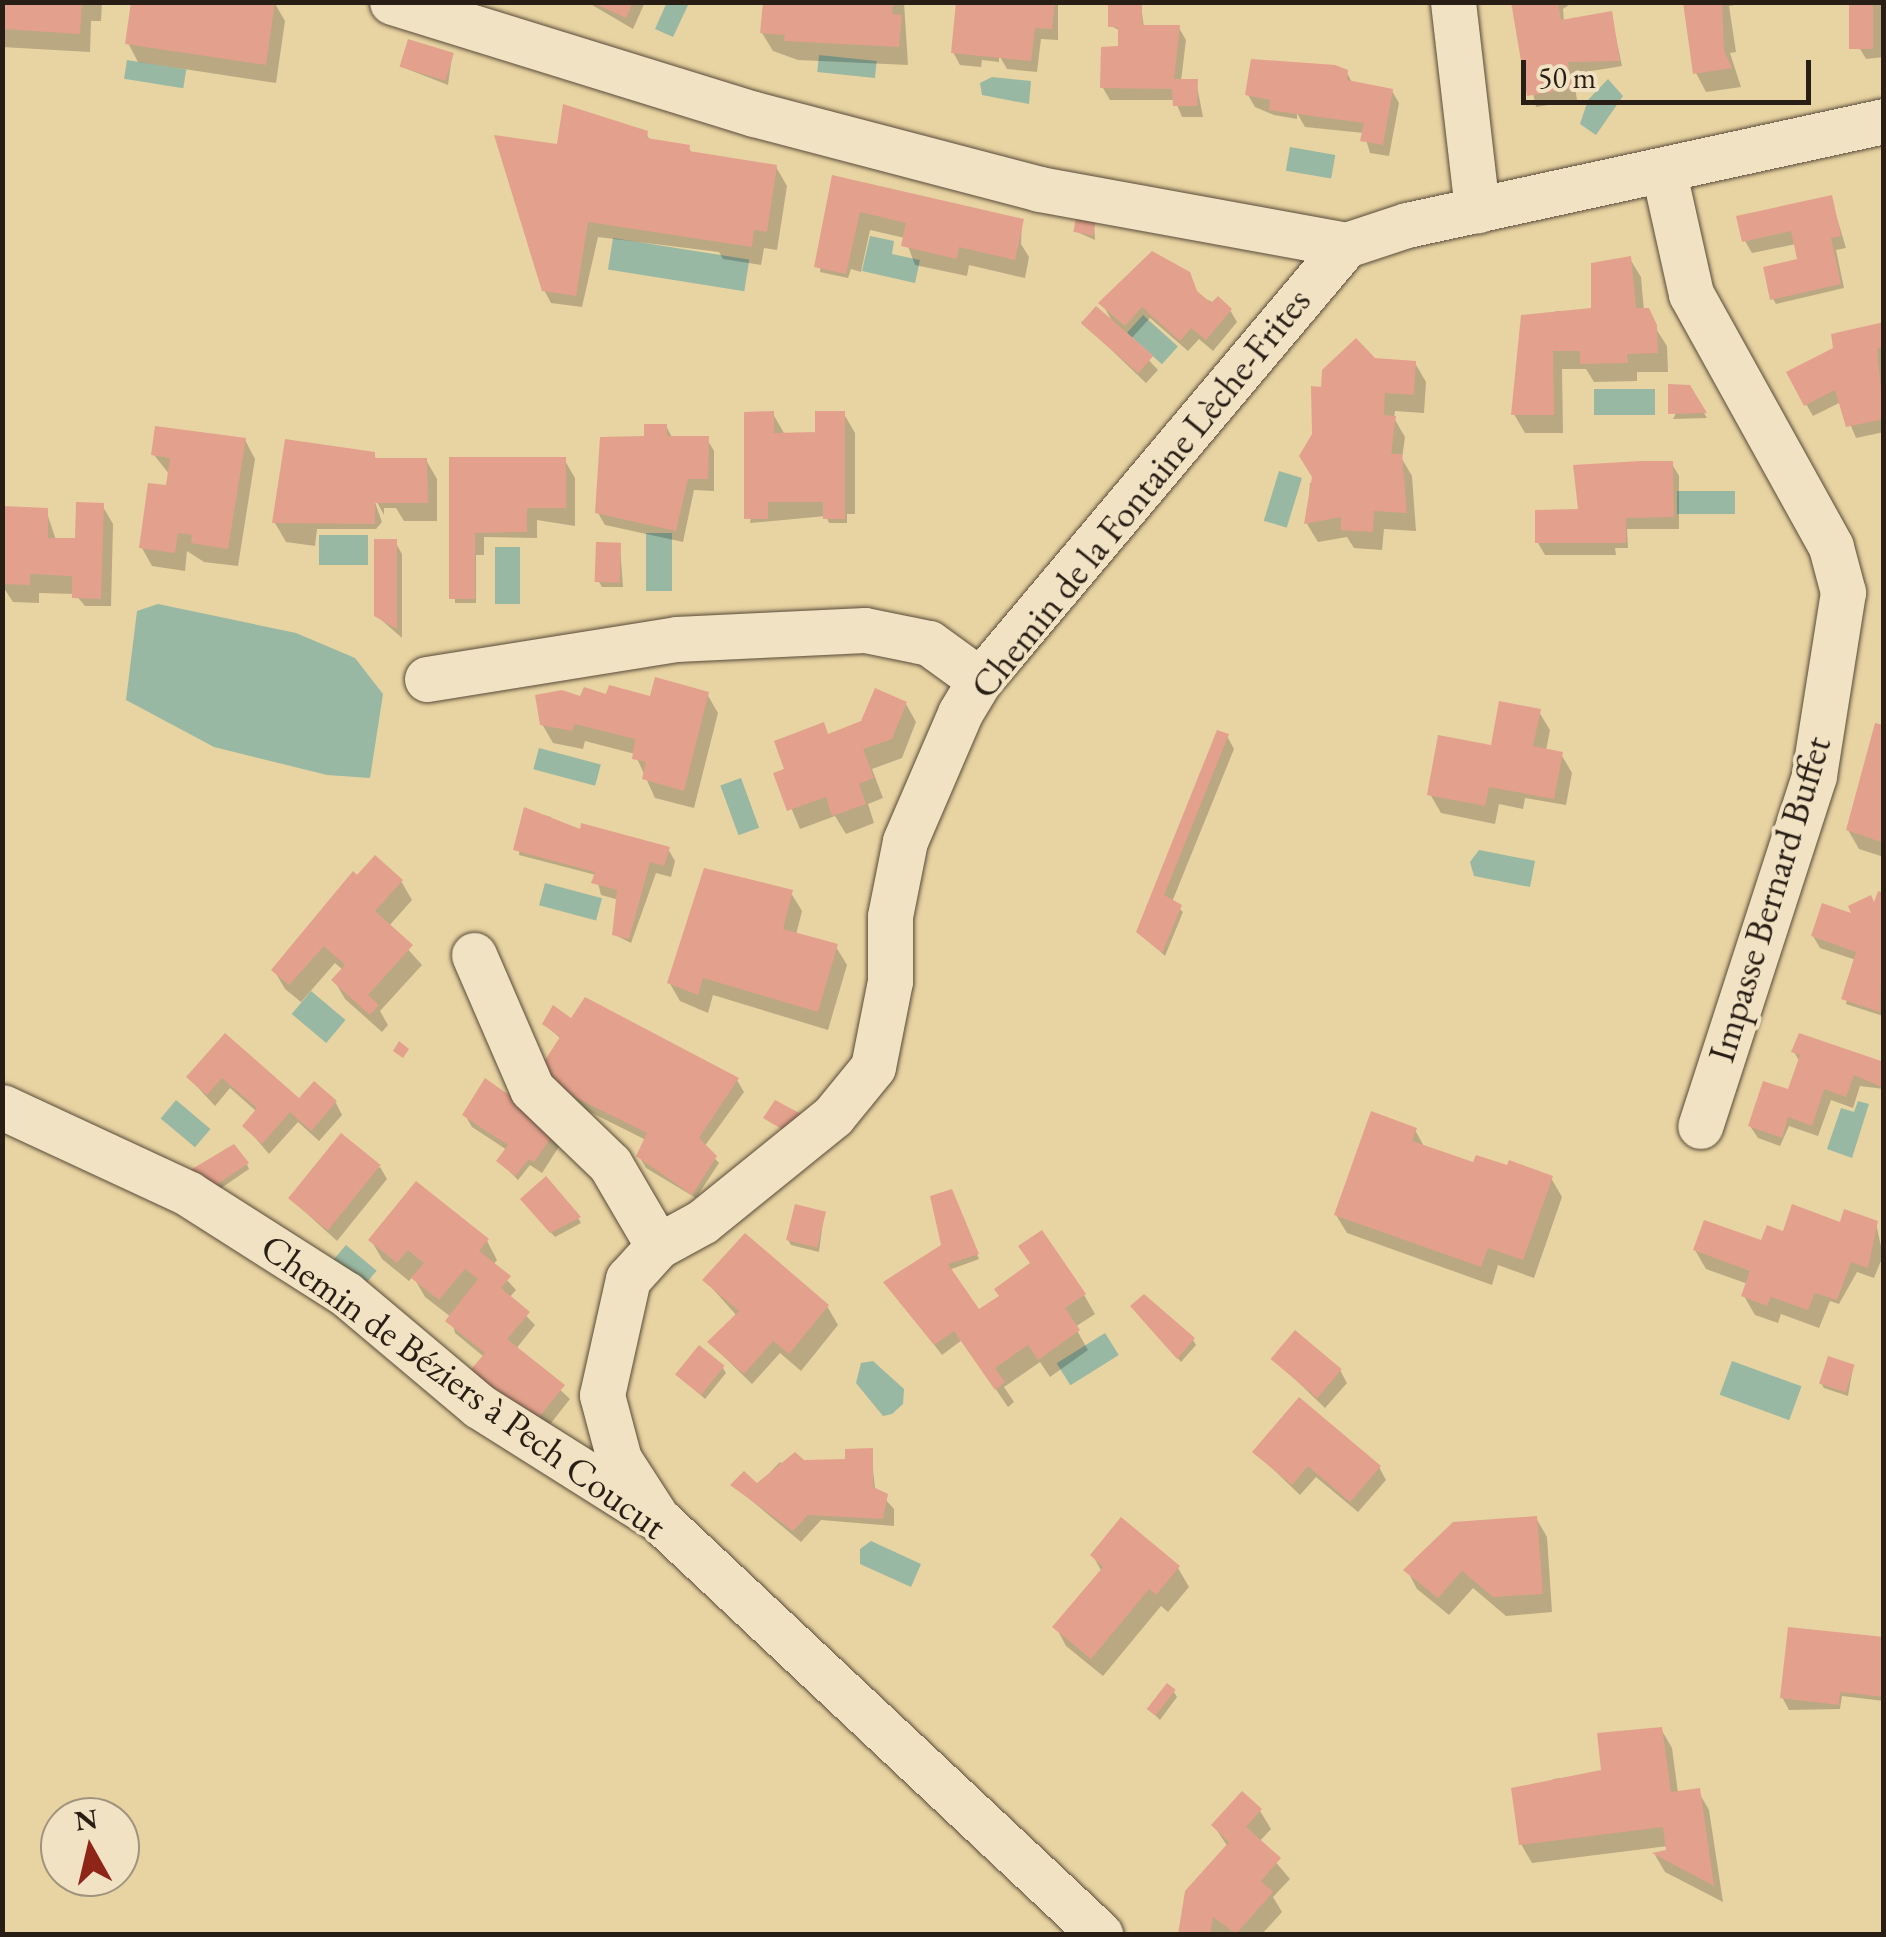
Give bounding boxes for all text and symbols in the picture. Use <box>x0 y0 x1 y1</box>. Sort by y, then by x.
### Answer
scale bar <box>1526 40 1816 102</box>
text: 50 m <box>1538 58 1596 97</box>
street label: Chemin de la Fontaine Lèche-Frites <box>960 279 1320 707</box>
street label: Impasse Bernard Buffet <box>1698 731 1840 1067</box>
street label: Chemin de Béziers à Pech Coucut <box>252 1224 676 1548</box>
north arrow <box>40 1797 140 1897</box>
text: N <box>72 1800 100 1839</box>

